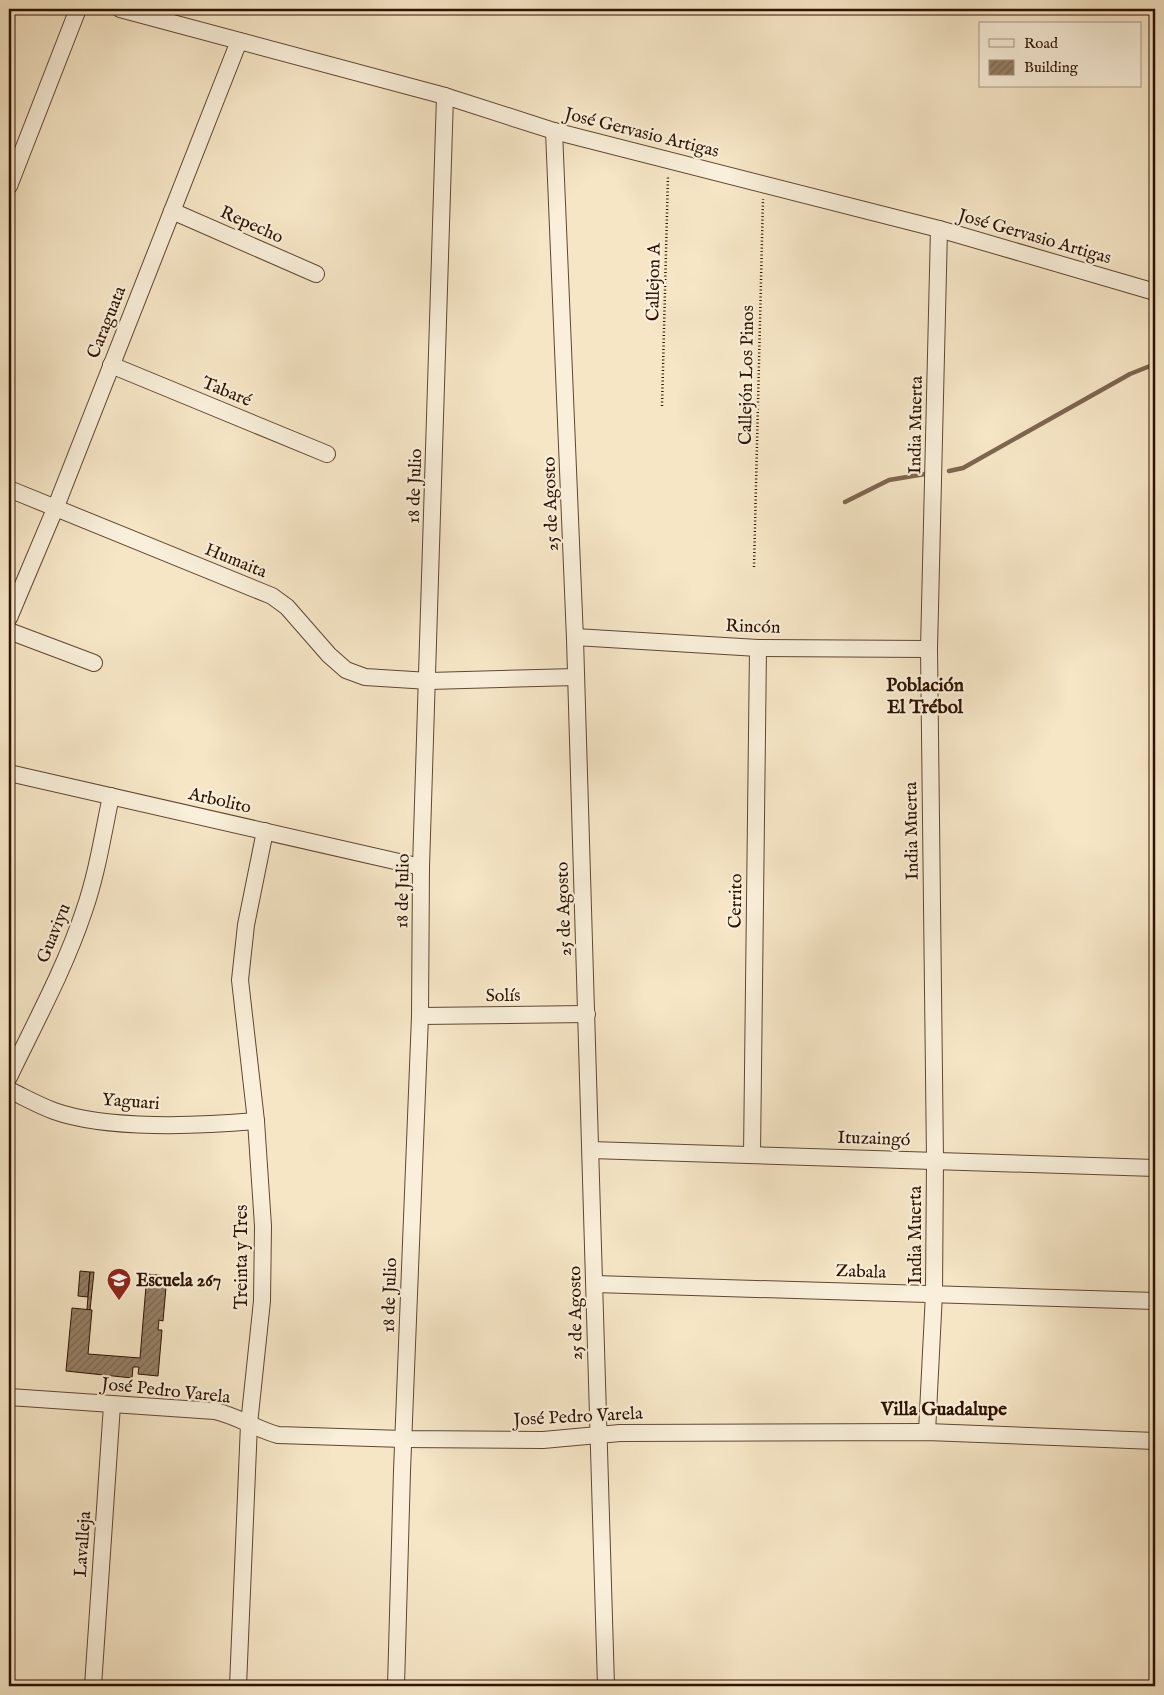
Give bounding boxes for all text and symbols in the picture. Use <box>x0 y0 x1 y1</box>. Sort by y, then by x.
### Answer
legend <box>979 22 1142 88</box>
text: Road <box>1024 34 1059 53</box>
text: Building <box>1024 58 1079 77</box>
street label: José Gervasio Artigas <box>560 103 721 164</box>
street label: Repecho <box>216 201 287 250</box>
street label: José Gervasio Artigas <box>953 204 1114 270</box>
street label: Callejon A <box>642 242 667 321</box>
street label: Caraguata <box>83 283 132 362</box>
street label: Callejón Los Pinos <box>735 305 760 445</box>
street label: Tabaré <box>198 372 255 413</box>
street label: India Muerta <box>904 375 929 474</box>
street label: 18 de Julio <box>403 448 428 524</box>
street label: 25 de Agosto <box>538 456 565 551</box>
street label: Humaita <box>201 539 270 584</box>
street label: Rincón <box>725 615 781 640</box>
district label: Población El Trébol <box>886 674 964 720</box>
street label: India Muerta <box>900 781 925 880</box>
street label: Arbolito <box>185 783 253 820</box>
street label: 18 de Julio <box>391 853 416 929</box>
street label: 25 de Agosto <box>551 861 578 956</box>
street label: Cerrito <box>725 873 748 929</box>
street label: Guaviyu <box>32 900 77 967</box>
street label: Solís <box>485 985 521 1008</box>
street label: Yaguari <box>101 1089 161 1116</box>
street label: Ituzaingó <box>837 1127 911 1152</box>
street label: India Muerta <box>905 1186 928 1284</box>
street label: Treinta y Tres <box>231 1205 254 1309</box>
street label: 18 de Julio <box>378 1257 403 1333</box>
street label: Zabala <box>835 1260 887 1285</box>
street label: 25 de Agosto <box>564 1265 589 1360</box>
school or university icon: Escuela 267 <box>106 1267 132 1301</box>
place label: Escuela 267 <box>136 1270 221 1293</box>
street label: José Pedro Varela <box>98 1373 232 1410</box>
district label: Villa Guadalupe <box>880 1398 1007 1422</box>
street label: José Pedro Varela <box>511 1403 643 1432</box>
street label: Lavalleja <box>70 1510 97 1578</box>

